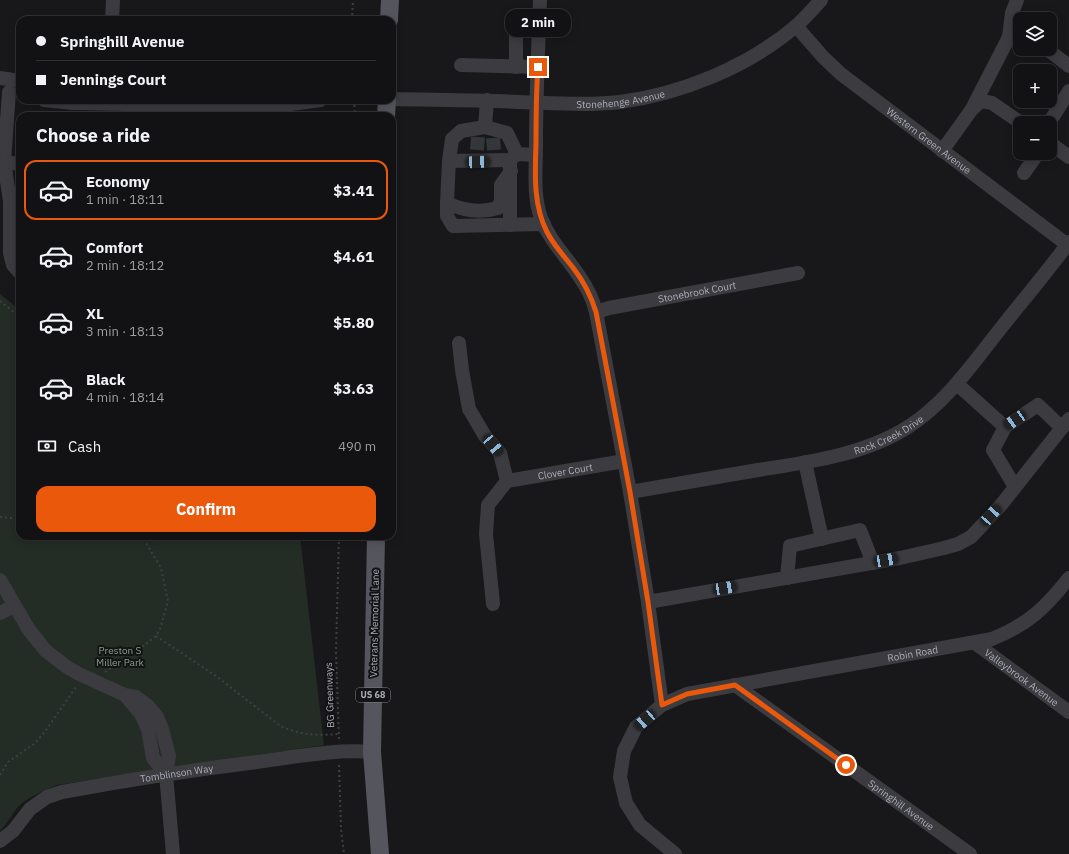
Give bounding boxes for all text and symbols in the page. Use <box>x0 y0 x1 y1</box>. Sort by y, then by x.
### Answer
callout: 2 min <box>505 9 571 37</box>
map controls <box>1013 12 1057 160</box>
button: layers <box>1013 12 1057 56</box>
text: 2 min <box>521 14 555 31</box>
text: Springhill Avenue <box>60 32 184 51</box>
route end <box>529 58 547 76</box>
button: + <box>1013 64 1057 108</box>
text: Jennings Court <box>60 70 166 89</box>
street label: Stonehenge Avenue <box>576 87 667 111</box>
street label: Western Green Avenue <box>884 105 974 177</box>
button: − <box>1013 116 1057 160</box>
text: Choose a ride <box>36 124 150 147</box>
car <box>466 156 490 168</box>
icon: car <box>38 172 74 208</box>
text: Economy <box>86 172 150 191</box>
text: $3.41 <box>333 181 374 200</box>
text: 1 min · 18:11 <box>86 191 164 208</box>
icon: car <box>38 238 74 274</box>
text: Comfort <box>86 238 143 257</box>
text: $4.61 <box>333 247 374 266</box>
text: 2 min · 18:12 <box>86 257 164 274</box>
street label: Stonebrook Court <box>657 279 738 306</box>
icon: car <box>38 304 74 340</box>
text: XL <box>86 304 104 323</box>
text: $5.80 <box>333 313 374 332</box>
text: 3 min · 18:13 <box>86 323 164 340</box>
icon: car <box>38 370 74 406</box>
text: Black <box>86 370 126 389</box>
text: $3.63 <box>333 379 374 398</box>
text: 4 min · 18:14 <box>86 389 164 406</box>
car <box>1002 408 1028 432</box>
street label: Rock Creek Drive <box>852 412 927 458</box>
car <box>481 432 505 458</box>
icon: cash <box>36 435 58 457</box>
text: Cash <box>68 437 101 456</box>
text: 490 m <box>338 438 376 455</box>
street label: Clover Court <box>537 460 594 483</box>
button: Confirm <box>36 486 376 532</box>
car <box>979 502 1003 528</box>
car <box>873 552 899 568</box>
street label: Veterans Memorial Lane <box>367 568 382 677</box>
car <box>712 580 738 596</box>
street label: Robin Road <box>886 643 939 665</box>
park label: Preston S Miller Park <box>96 644 145 669</box>
street label: Valleybrook Avenue <box>982 646 1061 710</box>
street label: BG Greenways <box>322 662 337 728</box>
road number: US 68 <box>356 688 390 702</box>
car <box>632 708 658 732</box>
route start <box>837 756 855 774</box>
street label: Tomblinson Way <box>139 762 214 785</box>
street label: Springhill Avenue <box>866 777 937 833</box>

